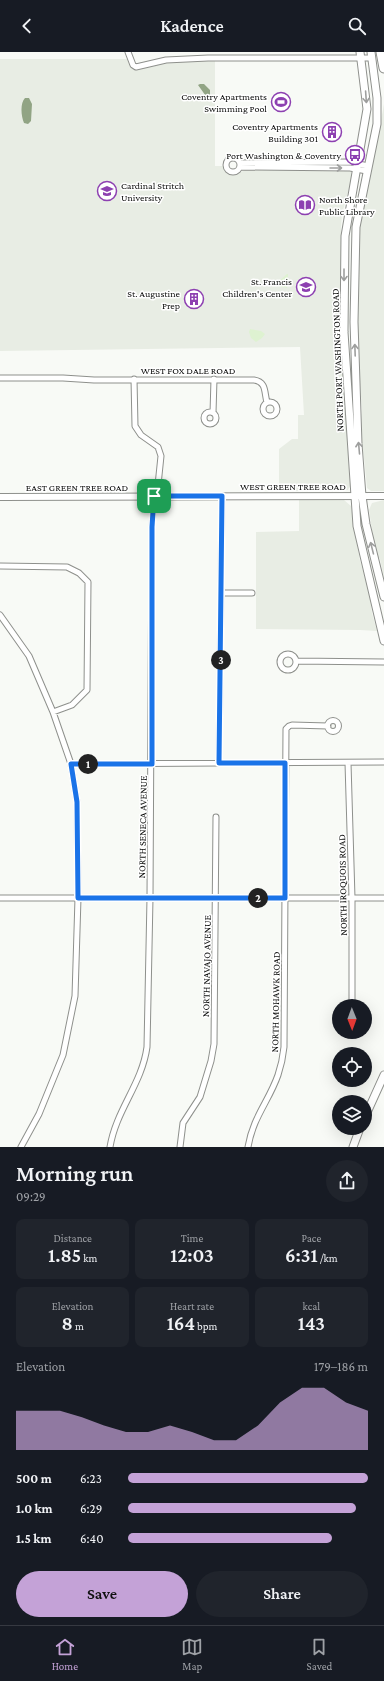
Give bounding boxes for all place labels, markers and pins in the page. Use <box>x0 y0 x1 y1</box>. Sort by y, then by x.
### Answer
place label: Coventry Apartments Swimming Pool <box>181 91 267 114</box>
sports icon: Coventry Apartments Swimming Pool <box>270 91 292 113</box>
place label: Coventry Apartments Building 301 <box>232 121 318 144</box>
building icon: Coventry Apartments Building 301 <box>321 121 343 143</box>
bus stop icon: Port Washington & Coventry <box>344 144 366 166</box>
place label: Port Washington & Coventry <box>226 150 341 161</box>
school or university icon: Cardinal Stritch University <box>96 180 118 202</box>
place label: Cardinal Stritch University <box>121 180 185 203</box>
library icon: North Shore Public Library <box>294 194 316 216</box>
place label: North Shore Public Library <box>319 194 375 217</box>
place label: St. Francis Children's Center <box>222 276 292 299</box>
school or university icon: St. Francis Children's Center <box>295 276 317 298</box>
place label: St. Augustine Prep <box>127 288 181 311</box>
building icon: St. Augustine Prep <box>183 288 205 310</box>
pin <box>137 479 171 513</box>
pin: 3 <box>211 650 231 670</box>
pin: 1 <box>78 754 98 774</box>
pin: 2 <box>248 888 268 908</box>

